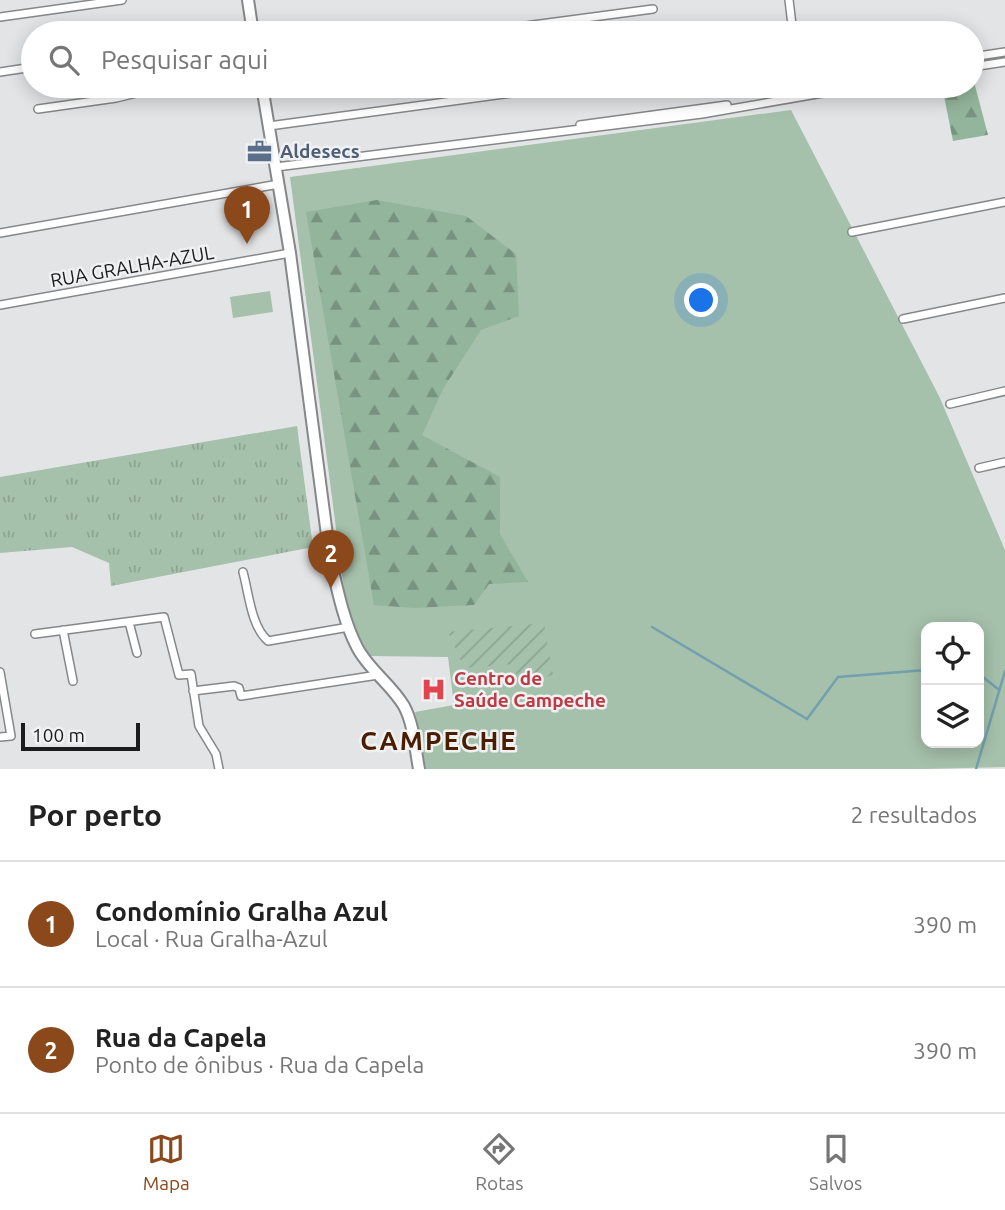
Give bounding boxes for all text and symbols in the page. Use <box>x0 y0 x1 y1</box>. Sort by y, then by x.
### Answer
search box <box>21 21 984 98</box>
icon: search <box>45 41 83 79</box>
text: Pesquisar aqui <box>101 45 268 74</box>
office icon: Aldesecs <box>246 137 274 165</box>
place label: Aldesecs <box>280 140 360 162</box>
pin: 1 <box>224 186 270 244</box>
street label: RUA GRALHA-AZUL <box>49 241 216 291</box>
your location <box>684 283 718 317</box>
pin: 2 <box>308 530 354 588</box>
map controls <box>921 622 984 748</box>
button: locate <box>921 622 984 685</box>
place label: Centro de Saúde Campeche <box>454 667 606 711</box>
hospital icon: Centro de Saúde Campeche <box>420 675 448 703</box>
button: layers <box>921 685 984 748</box>
scale bar <box>21 720 140 752</box>
text: 100 m <box>32 724 85 746</box>
district label: CAMPECHE <box>360 726 518 755</box>
text: Por perto <box>28 798 162 832</box>
text: 2 resultados <box>851 802 977 827</box>
text: Condomínio Gralha Azul <box>95 897 388 926</box>
text: 1 <box>45 912 57 937</box>
text: 390 m <box>913 912 977 937</box>
text: Local · Rua Gralha-Azul <box>95 926 328 951</box>
text: Rua da Capela <box>95 1023 267 1052</box>
text: 2 <box>45 1038 57 1063</box>
text: 390 m <box>913 1038 977 1063</box>
text: Ponto de ônibus · Rua da Capela <box>95 1052 424 1077</box>
tab: Mapa <box>143 1130 190 1194</box>
tab: Rotas <box>475 1130 524 1194</box>
tab: Salvos <box>809 1130 862 1194</box>

